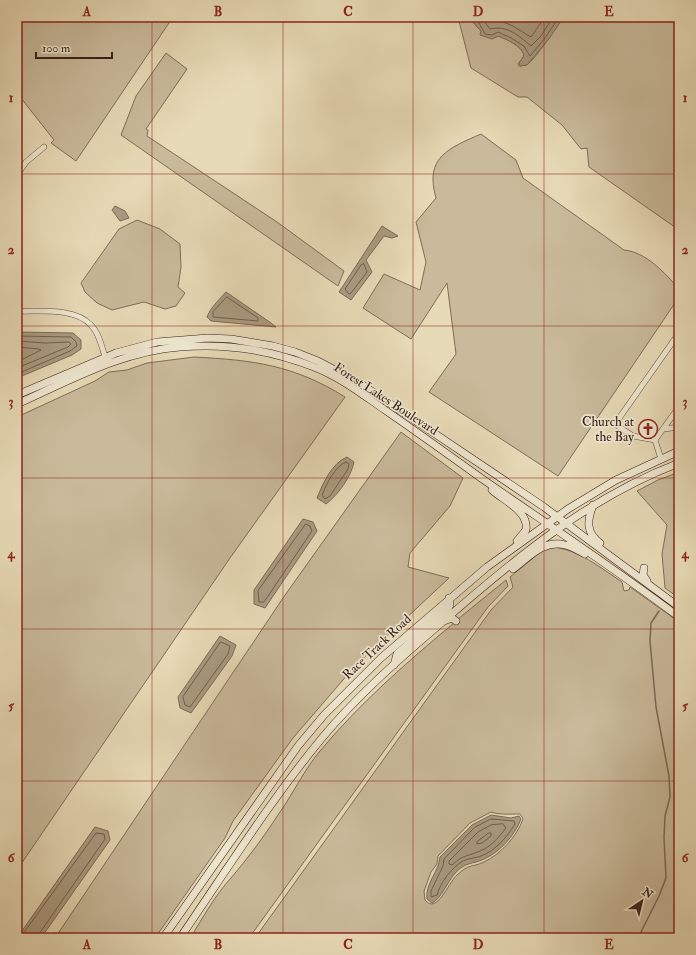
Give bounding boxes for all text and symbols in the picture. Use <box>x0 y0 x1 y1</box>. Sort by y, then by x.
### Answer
text: A <box>82 4 92 20</box>
text: B <box>214 4 222 20</box>
text: C <box>343 4 353 20</box>
text: D <box>473 4 484 20</box>
text: E <box>604 4 614 20</box>
scale bar <box>36 34 112 60</box>
text: 100 m <box>42 41 71 56</box>
text: 1 <box>9 90 14 106</box>
text: 1 <box>683 90 688 106</box>
text: 2 <box>8 242 15 258</box>
text: 2 <box>682 242 689 258</box>
street label: Forest Lakes Boulevard <box>331 359 442 439</box>
text: 3 <box>9 394 14 410</box>
text: 3 <box>683 394 688 410</box>
place label: Church at the Bay <box>582 414 634 446</box>
church icon: Church at the Bay <box>637 418 659 440</box>
text: 4 <box>6 546 15 562</box>
text: 4 <box>680 546 689 562</box>
street label: Race Track Road <box>339 611 415 683</box>
text: 5 <box>8 698 14 714</box>
text: 5 <box>682 698 688 714</box>
text: 6 <box>8 850 16 866</box>
text: 6 <box>682 850 690 866</box>
north arrow <box>622 881 662 921</box>
text: N <box>639 884 656 902</box>
text: A <box>82 937 92 953</box>
text: B <box>214 937 222 953</box>
text: C <box>343 937 353 953</box>
text: D <box>473 937 484 953</box>
text: E <box>604 937 614 953</box>

